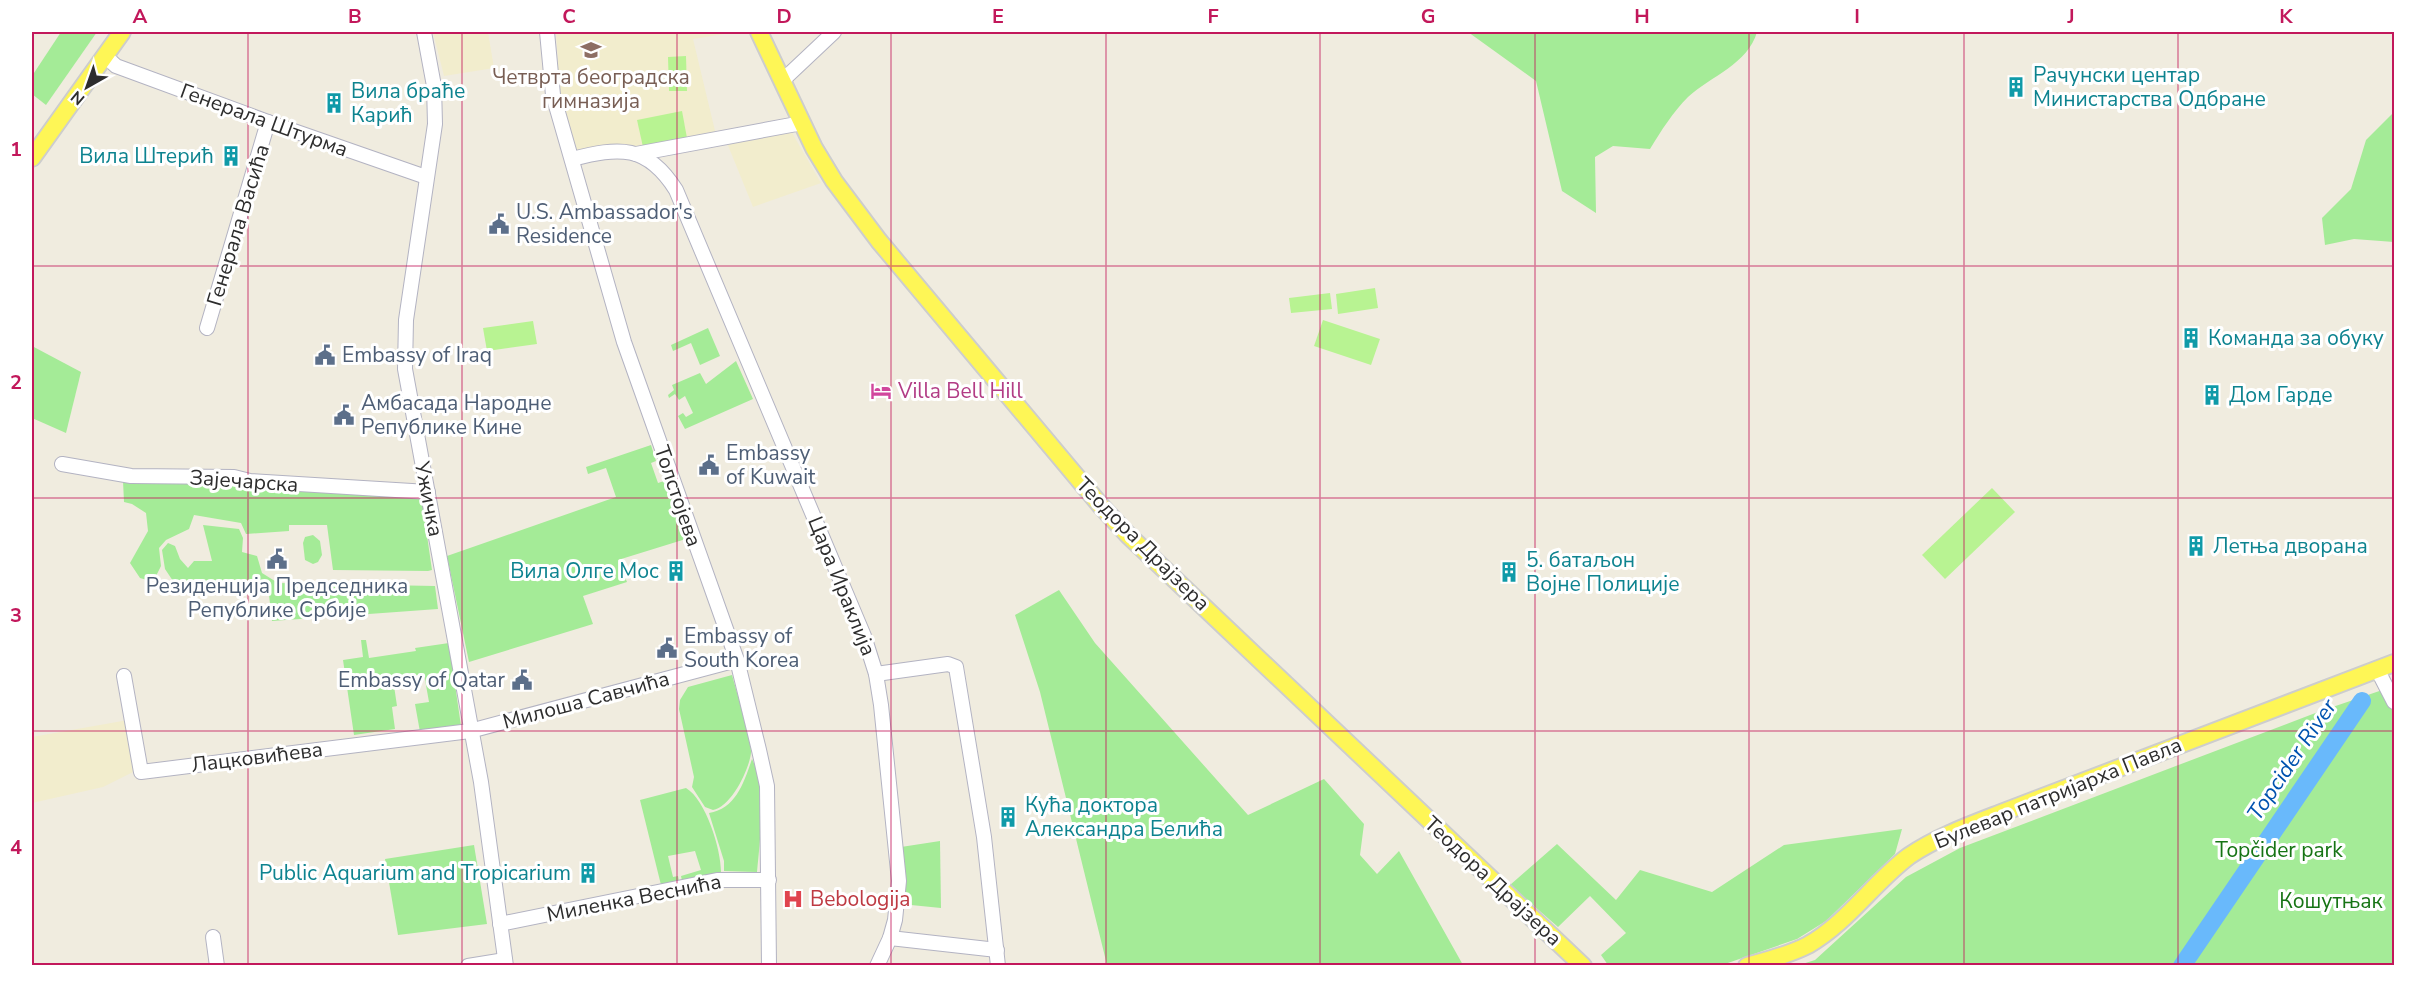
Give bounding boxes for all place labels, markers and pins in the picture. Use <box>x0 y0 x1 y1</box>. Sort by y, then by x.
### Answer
school or university icon: Четврта београдска гимназија <box>579 38 603 62</box>
place label: Рачунски центар Министарства Одбране <box>2033 61 2266 113</box>
place label: Четврта београдска гимназија <box>492 63 690 115</box>
building icon: Рачунски центар Министарства Одбране <box>2004 75 2028 99</box>
place label: Вила браће Карић <box>351 77 465 129</box>
building icon: Вила браће Карић <box>322 91 346 115</box>
place label: Вила Штерић <box>79 142 214 170</box>
building icon: Вила Штерић <box>219 144 243 168</box>
place label: U.S. Ambassador's Residence <box>516 198 693 250</box>
public building icon: U.S. Ambassador's Residence <box>487 212 511 236</box>
place label: Команда за обуку <box>2208 324 2384 352</box>
building icon: Команда за обуку <box>2179 326 2203 350</box>
place label: Embassy of Iraq <box>342 341 492 369</box>
public building icon: Embassy of Iraq <box>313 343 337 367</box>
place label: Villa Bell Hill <box>897 377 1024 405</box>
hotel icon: Villa Bell Hill <box>869 379 893 403</box>
place label: Дом Гарде <box>2229 381 2333 409</box>
building icon: Дом Гарде <box>2200 383 2224 407</box>
place label: Амбасада Народне Републике Кине <box>361 389 552 441</box>
public building icon: Амбасада Народне Републике Кине <box>332 403 356 427</box>
place label: Embassy of Kuwait <box>726 439 816 491</box>
public building icon: Embassy of Kuwait <box>697 453 721 477</box>
place label: Летња дворана <box>2213 532 2368 560</box>
building icon: Летња дворана <box>2184 534 2208 558</box>
place label: 5. батаљон Војне Полиције <box>1526 546 1680 598</box>
public building icon: Резиденција Председника Републике Србије <box>265 547 289 571</box>
place label: Вила Олге Мос <box>510 557 659 585</box>
building icon: Вила Олге Мос <box>664 559 688 583</box>
building icon: 5. батаљон Војне Полиције <box>1497 560 1521 584</box>
place label: Резиденција Председника Републике Србије <box>146 572 408 624</box>
place label: Embassy of South Korea <box>684 622 799 674</box>
public building icon: Embassy of South Korea <box>655 636 679 660</box>
place label: Embassy of Qatar <box>338 666 505 694</box>
public building icon: Embassy of Qatar <box>510 668 534 692</box>
place label: Кућа доктора Александра Белића <box>1025 791 1223 843</box>
building icon: Кућа доктора Александра Белића <box>996 805 1020 829</box>
place label: Public Aquarium and Tropicarium <box>259 859 571 887</box>
building icon: Public Aquarium and Tropicarium <box>576 861 600 885</box>
place label: Bebologija <box>810 885 910 913</box>
hospital icon: Bebologija <box>781 887 805 911</box>

